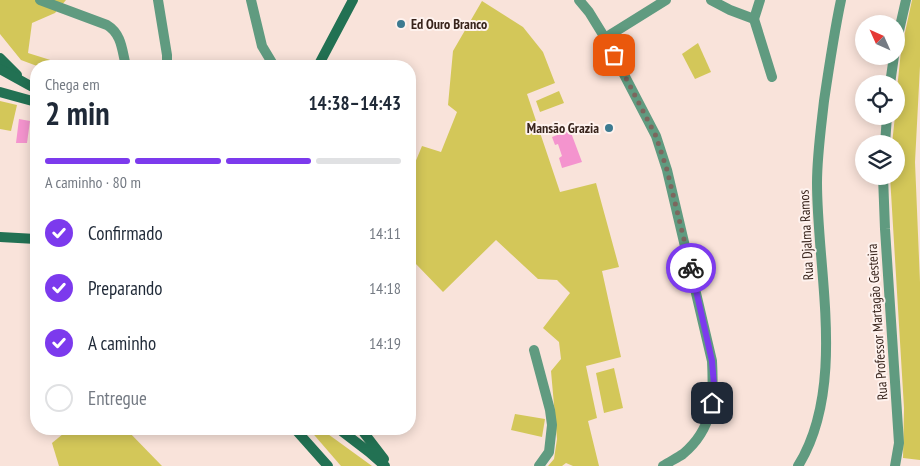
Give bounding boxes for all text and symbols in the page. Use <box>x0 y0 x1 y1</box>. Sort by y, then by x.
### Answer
place label: Ed Ouro Branco <box>411 15 487 33</box>
north arrow <box>855 15 905 65</box>
map controls <box>855 15 905 185</box>
marker: Ed Ouro Branco <box>395 18 407 30</box>
pin <box>593 34 635 76</box>
icon: bag <box>600 41 628 69</box>
text: Chega em <box>45 74 100 94</box>
button: locate <box>855 75 905 125</box>
text: 14:38–14:43 <box>308 91 401 115</box>
text: 2 min <box>45 92 110 134</box>
place label: Mansão Grazia <box>527 119 599 137</box>
marker: Mansão Grazia <box>603 122 615 134</box>
button: layers <box>855 135 905 185</box>
text: A caminho · 80 m <box>45 172 141 192</box>
street label: Rua Djalma Ramos <box>795 189 817 281</box>
icon: check <box>45 219 73 247</box>
text: Confirmado <box>88 221 163 245</box>
text: 14:11 <box>369 223 401 243</box>
courier <box>666 243 716 293</box>
street label: Rua Professor Martagão Gesteira <box>863 243 891 401</box>
icon: bike <box>677 254 705 282</box>
icon: check <box>45 274 73 302</box>
text: Preparando <box>88 276 163 300</box>
text: 14:18 <box>369 278 401 298</box>
icon: check <box>45 329 73 357</box>
text: A caminho <box>88 331 156 355</box>
text: 14:19 <box>369 333 401 353</box>
pin <box>691 382 733 424</box>
text: Entregue <box>88 386 147 410</box>
icon: home <box>698 389 726 417</box>

